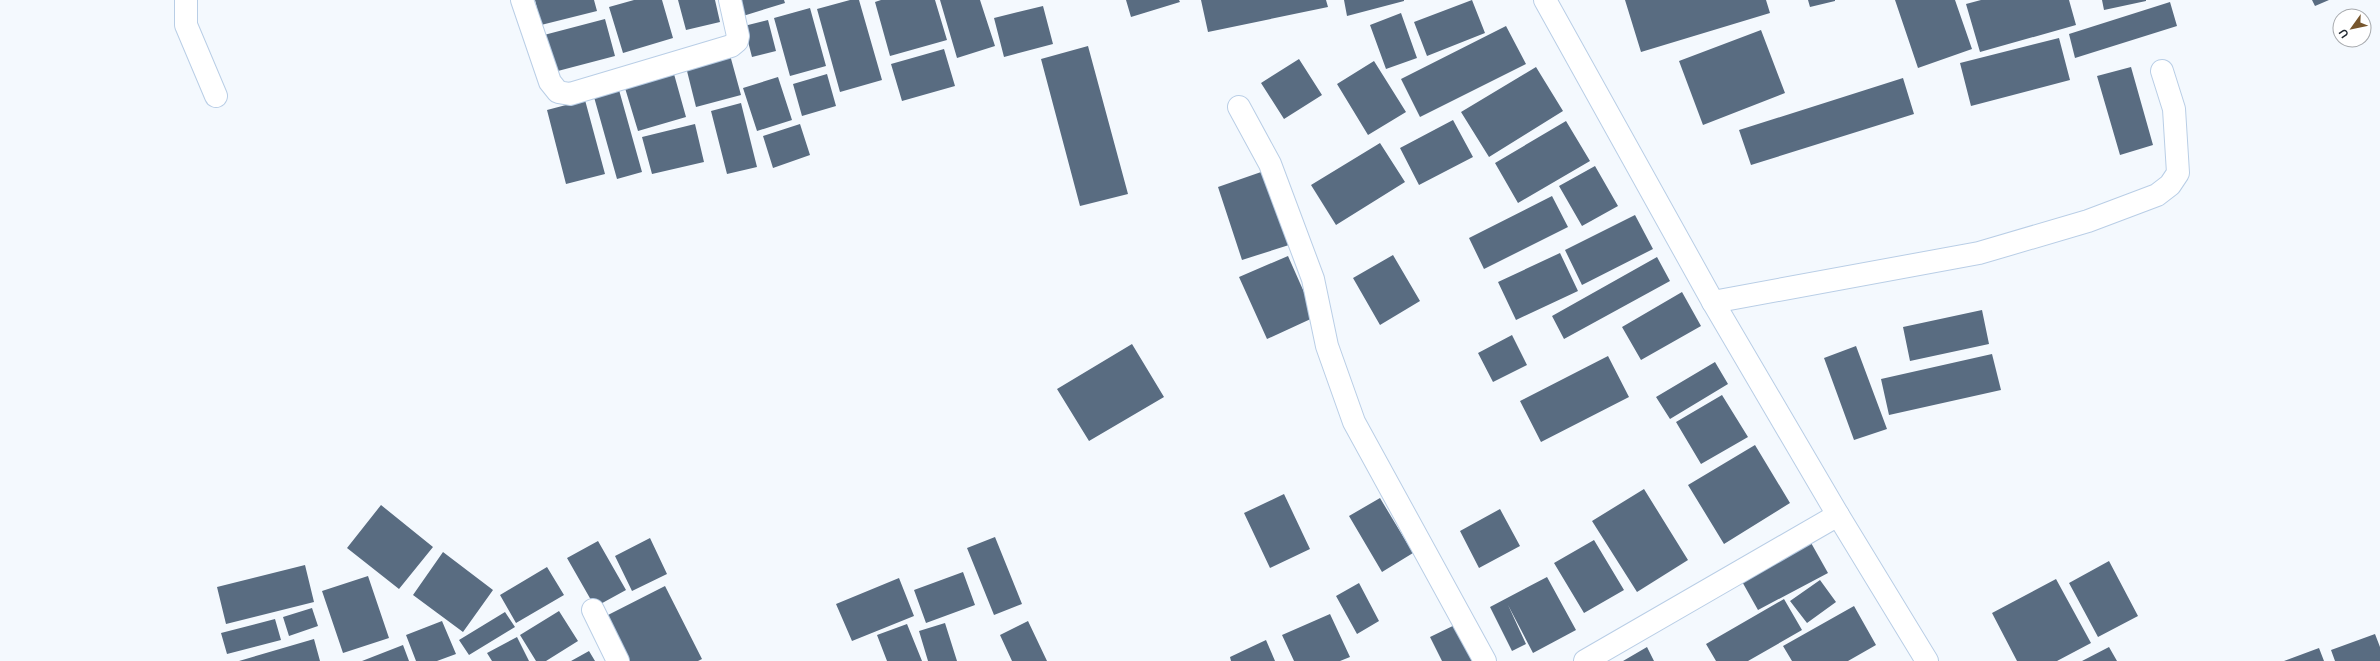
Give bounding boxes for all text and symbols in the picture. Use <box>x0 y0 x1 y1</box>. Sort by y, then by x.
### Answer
north arrow <box>2332 8 2372 48</box>
text: U <box>2336 27 2351 41</box>

